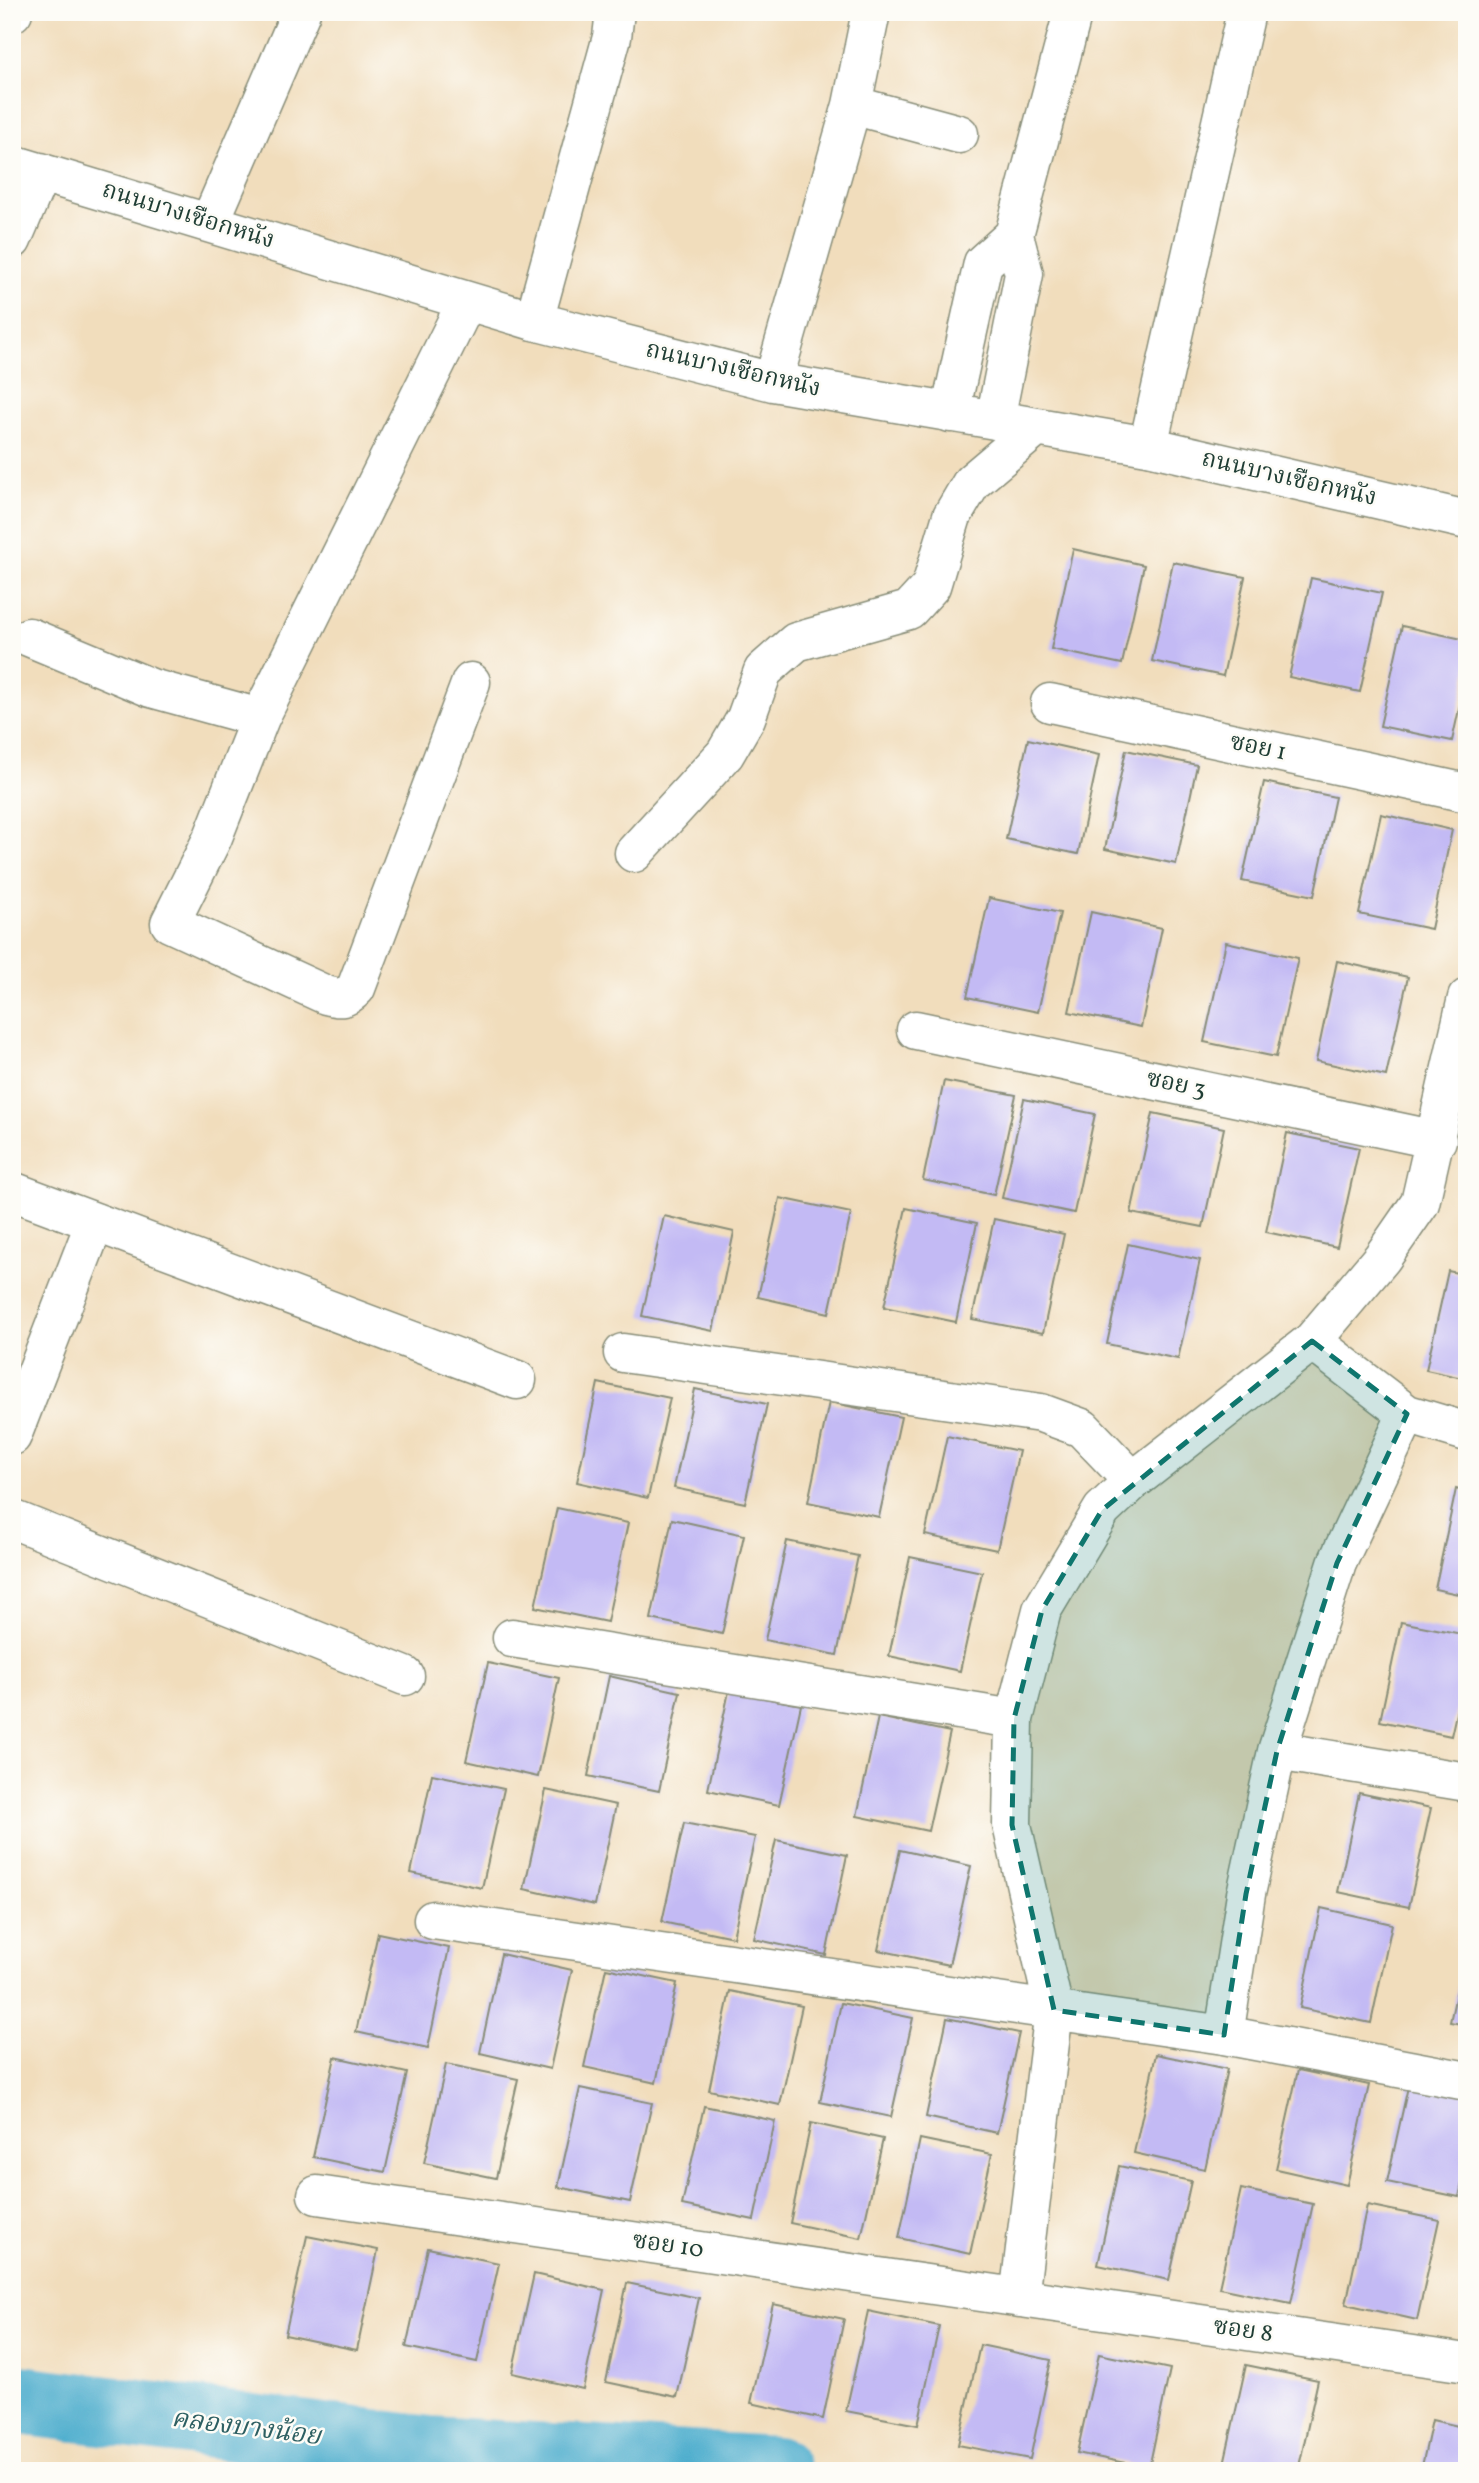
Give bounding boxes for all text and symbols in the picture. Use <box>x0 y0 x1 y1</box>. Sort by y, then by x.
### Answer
street label: ถนนบางเชือกหนัง <box>98 174 278 258</box>
street label: ถนนบางเชือกหนัง <box>642 333 824 407</box>
street label: ถนนบางเชือกหนัง <box>1198 442 1380 516</box>
street label: ซอย 1 <box>1227 725 1289 771</box>
street label: ซอย 3 <box>1143 1062 1209 1108</box>
street label: ซอย 10 <box>630 2224 706 2268</box>
street label: ซอย 8 <box>1211 2310 1275 2352</box>
water label: คลองบางน้อย <box>169 2401 324 2455</box>

